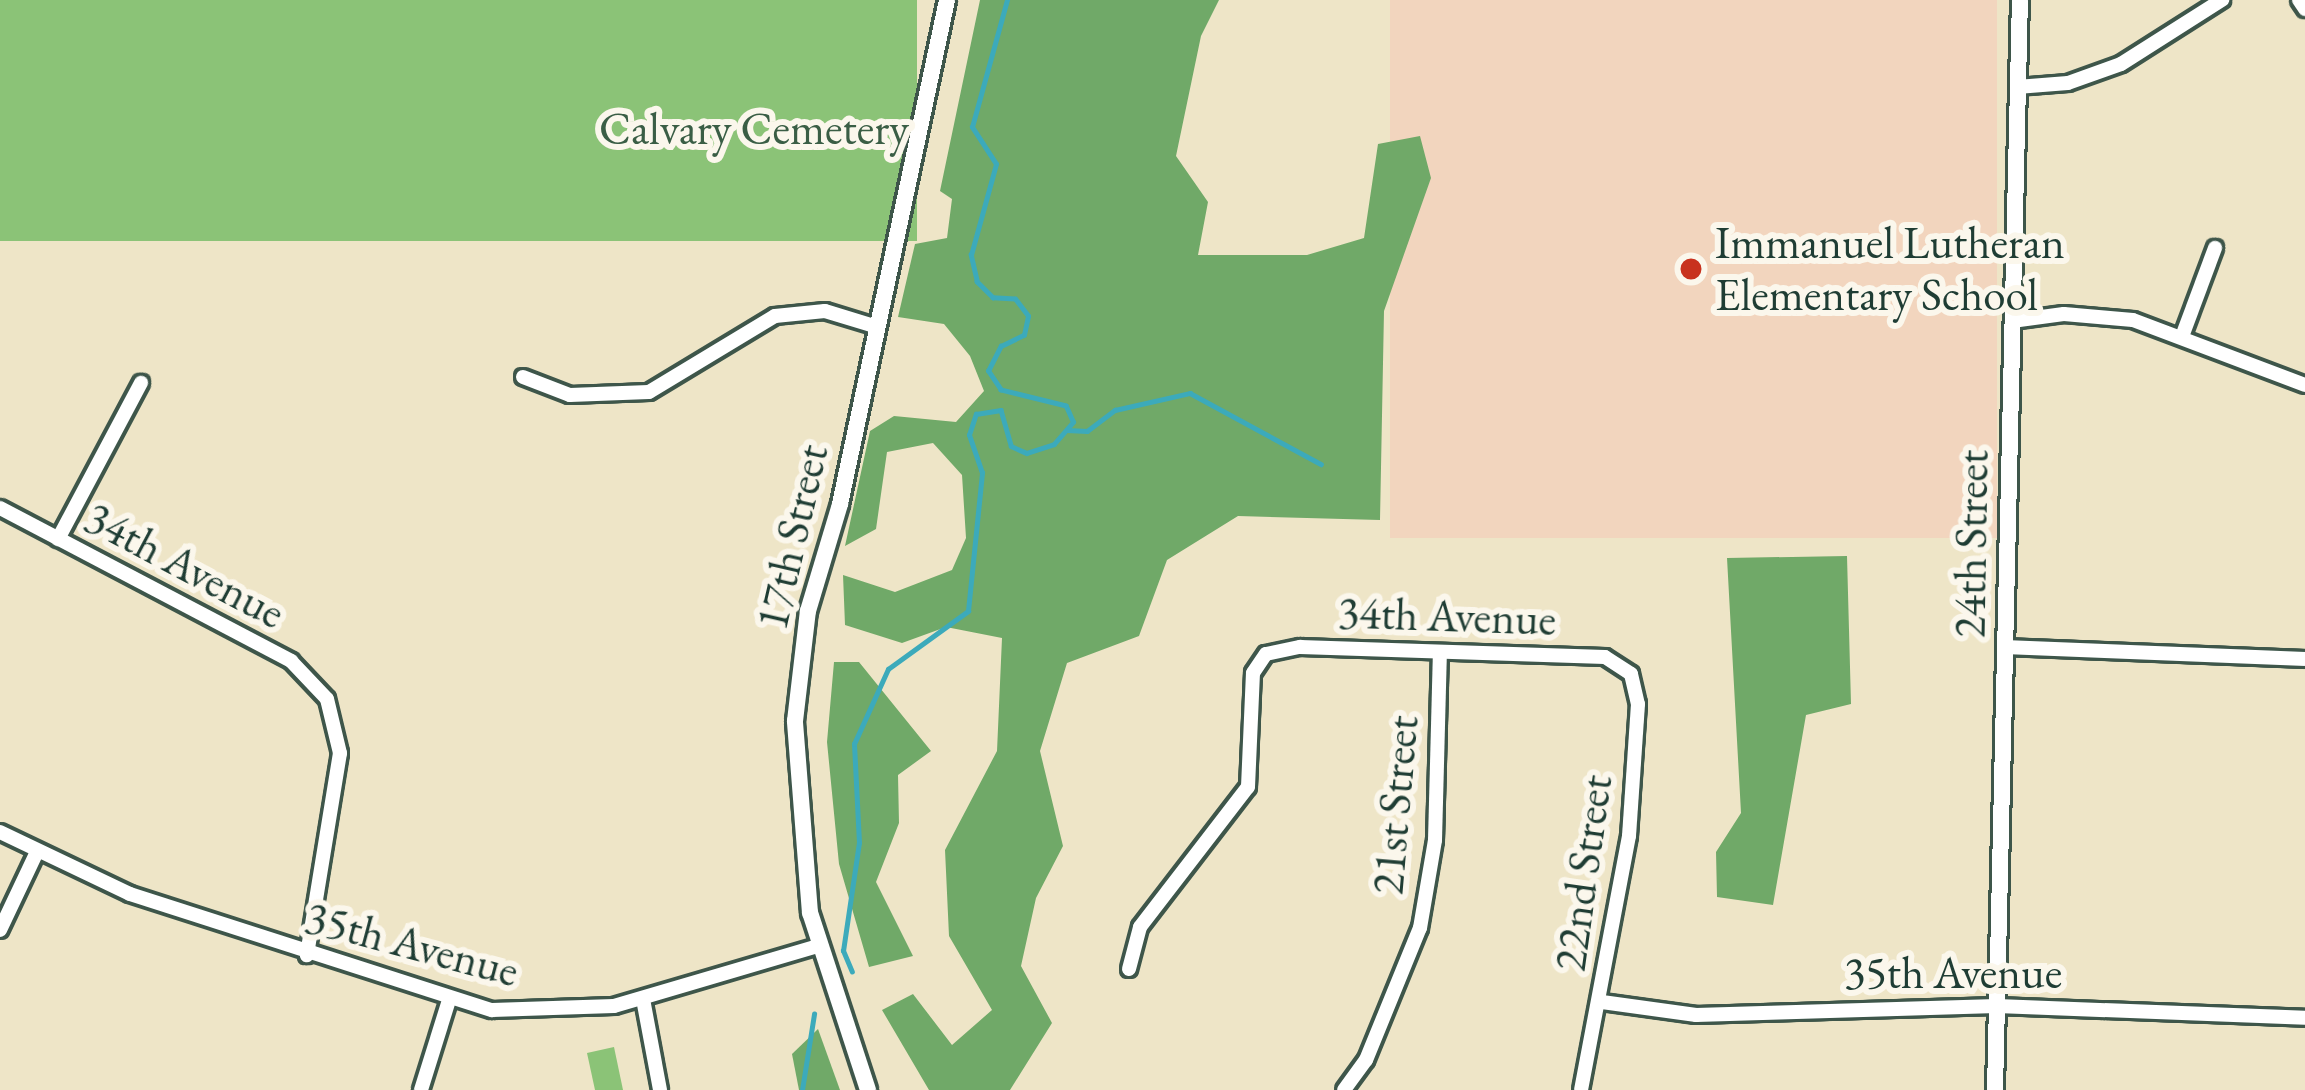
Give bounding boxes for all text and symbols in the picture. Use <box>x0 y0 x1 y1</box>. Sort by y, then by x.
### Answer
park label: Calvary Cemetery <box>599 102 909 156</box>
place label: Immanuel Lutheran Elementary School <box>1715 216 2065 322</box>
marker: Immanuel Lutheran Elementary School <box>1678 256 1704 282</box>
street label: 17th Street <box>745 439 839 635</box>
street label: 24th Street <box>1942 449 2000 639</box>
street label: 34th Avenue <box>76 490 294 640</box>
street label: 34th Avenue <box>1337 585 1557 647</box>
street label: 21st Street <box>1360 713 1430 897</box>
street label: 22nd Street <box>1543 771 1623 975</box>
street label: 35th Avenue <box>299 890 525 998</box>
street label: 35th Avenue <box>1844 946 2062 1000</box>

